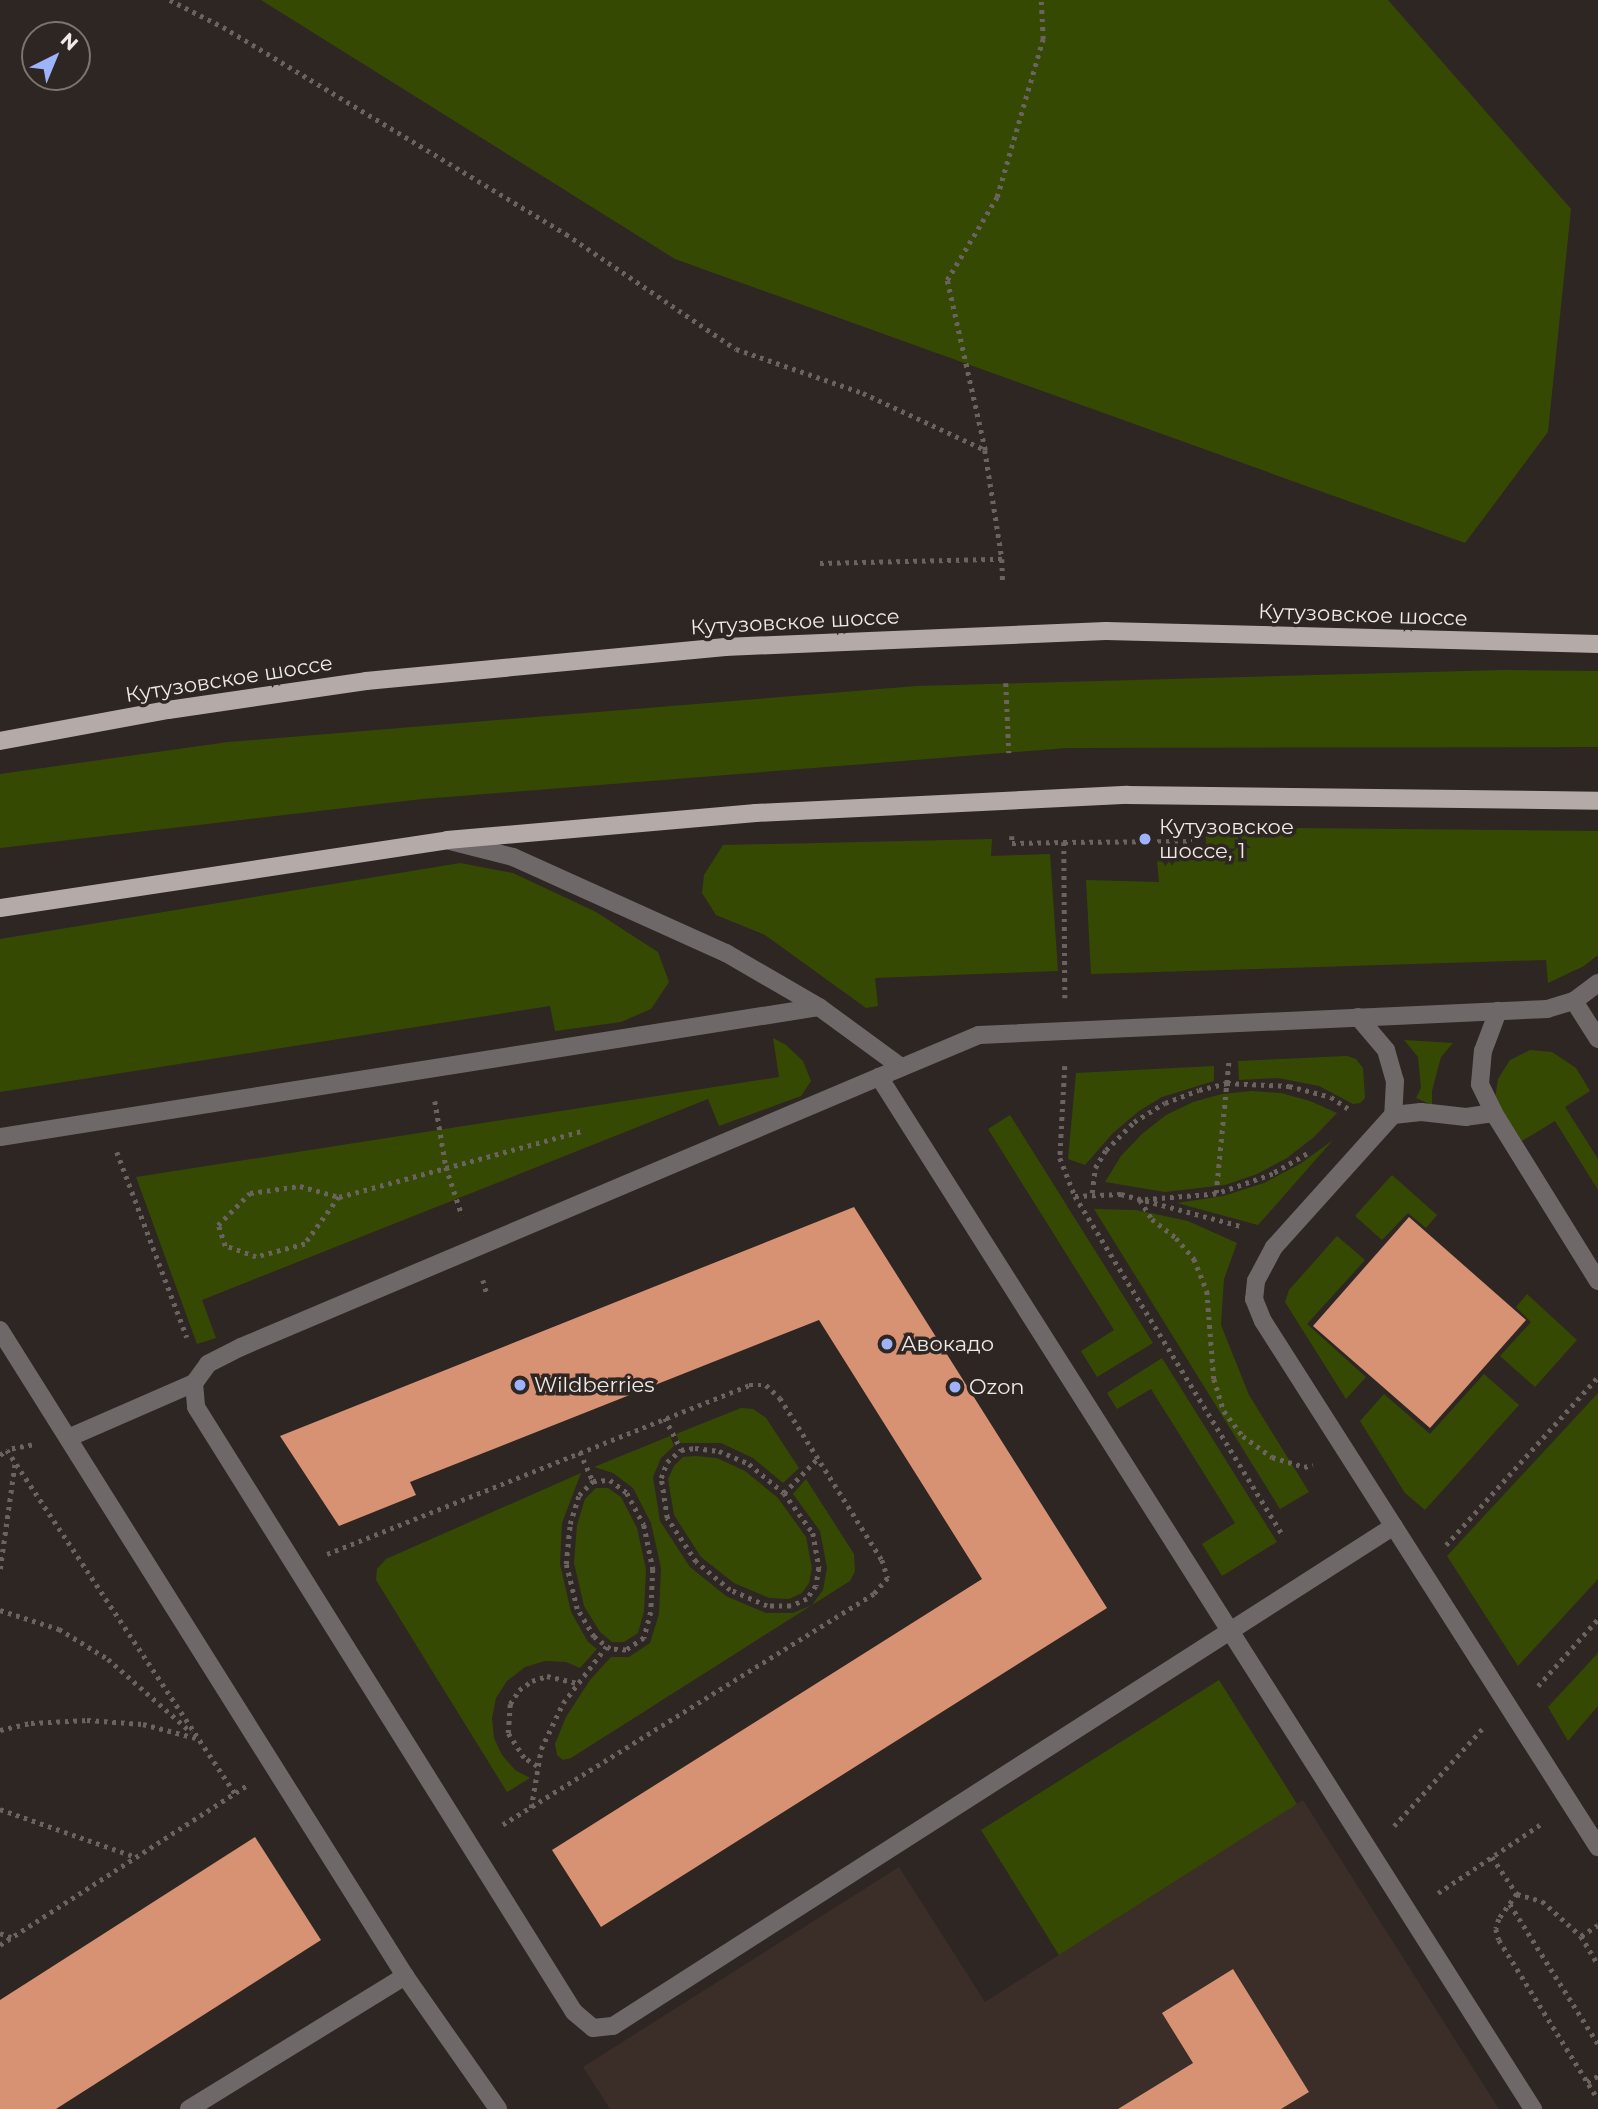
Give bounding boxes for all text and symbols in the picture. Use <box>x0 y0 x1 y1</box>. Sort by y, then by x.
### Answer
north arrow <box>21 21 91 91</box>
text: N <box>56 28 83 55</box>
street label: Кутузовское шоссе <box>1258 599 1468 631</box>
street label: Кутузовское шоссе <box>690 604 900 640</box>
street label: Кутузовское шоссе <box>124 650 334 708</box>
place label: Кутузовское шоссе, 1 <box>1159 814 1294 864</box>
marker: Кутузовское шоссе, 1 <box>1137 831 1153 847</box>
place label: Авокадо <box>901 1331 994 1357</box>
marker: Авокадо <box>879 1336 895 1352</box>
place label: Wildberries <box>534 1372 655 1398</box>
place label: Ozon <box>969 1374 1025 1400</box>
marker: Wildberries <box>512 1377 528 1393</box>
marker: Ozon <box>947 1379 963 1395</box>

